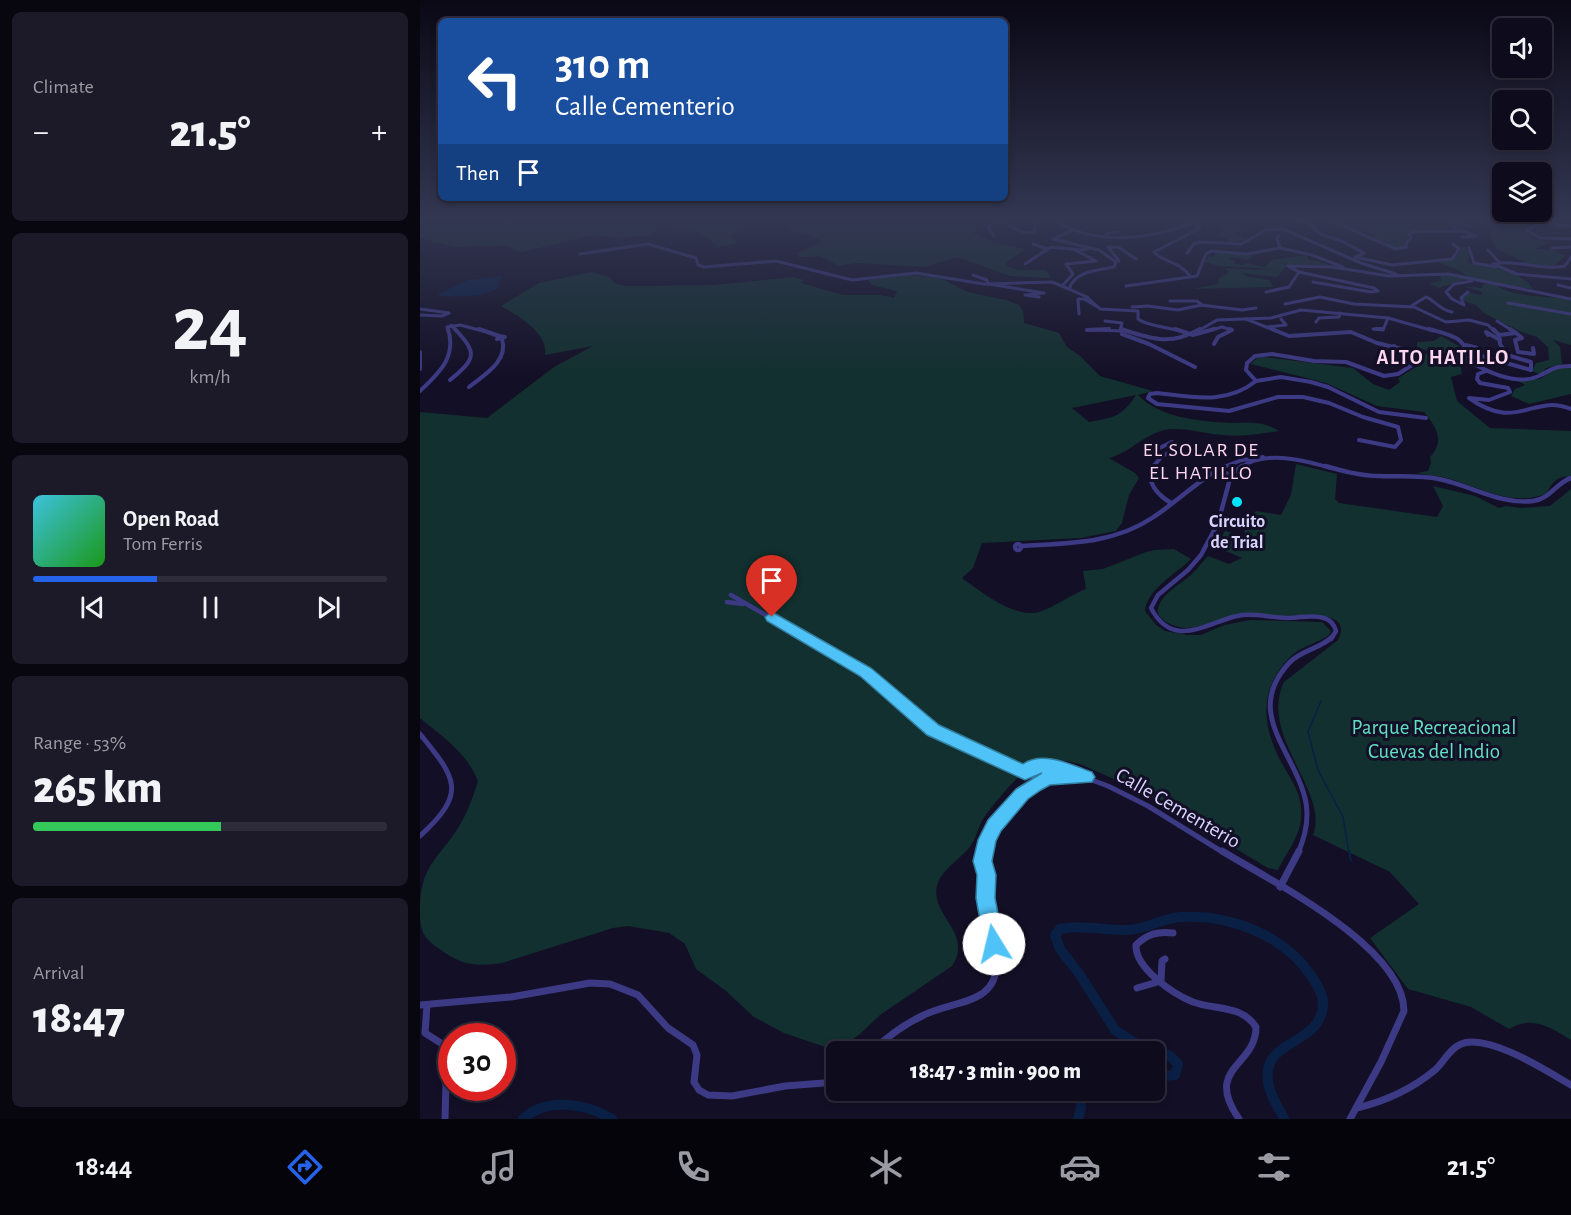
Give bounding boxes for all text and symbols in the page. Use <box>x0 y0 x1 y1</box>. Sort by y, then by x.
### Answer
map controls <box>1492 18 1552 222</box>
button: sound <box>1492 18 1552 78</box>
icon: left <box>456 42 534 120</box>
text: 310 m <box>555 44 650 86</box>
text: Climate <box>33 77 94 97</box>
button: search <box>1492 90 1552 150</box>
text: Calle Cementerio <box>555 93 735 120</box>
text: 21.5° <box>169 110 251 155</box>
text: − <box>33 116 49 149</box>
text: + <box>371 116 387 149</box>
icon: arrive <box>512 156 545 189</box>
text: Then <box>456 162 500 184</box>
button: layers <box>1492 162 1552 222</box>
text: 24 <box>172 287 248 365</box>
district label: ALTO HATILLO <box>1376 348 1510 368</box>
text: km/h <box>189 367 231 387</box>
district label: EL SOLAR DE EL HATILLO <box>1143 440 1259 483</box>
marker: Circuito de Trial <box>1230 495 1244 509</box>
text: Open Road <box>123 508 219 530</box>
place label: Circuito de Trial <box>1209 513 1265 552</box>
text: Tom Ferris <box>123 534 203 554</box>
pin <box>746 555 797 617</box>
icon: arrive <box>755 564 788 597</box>
icon: previous <box>76 591 109 624</box>
icon: pause <box>194 591 227 624</box>
icon: next <box>312 591 345 624</box>
park label: Parque Recreacional Cuevas del Indio <box>1352 717 1516 762</box>
text: Range · 53% <box>33 733 126 753</box>
street label: Calle Cementerio <box>1112 764 1244 852</box>
text: 265 km <box>33 766 162 811</box>
position arrow <box>962 912 1026 976</box>
text: Arrival <box>33 963 84 983</box>
text: 18:47 <box>33 996 125 1041</box>
speed limit sign: 30 <box>438 1023 516 1101</box>
text: 18:47 · 3 min · 900 m <box>910 1060 1081 1082</box>
icon: directions <box>284 1146 326 1188</box>
icon: music <box>478 1146 520 1188</box>
icon: phone <box>672 1146 714 1188</box>
icon: climate <box>865 1146 907 1188</box>
icon: car <box>1059 1146 1101 1188</box>
icon: filters <box>1253 1146 1295 1188</box>
text: 18:44 <box>76 1153 132 1180</box>
text: 21.5° <box>1447 1153 1495 1180</box>

